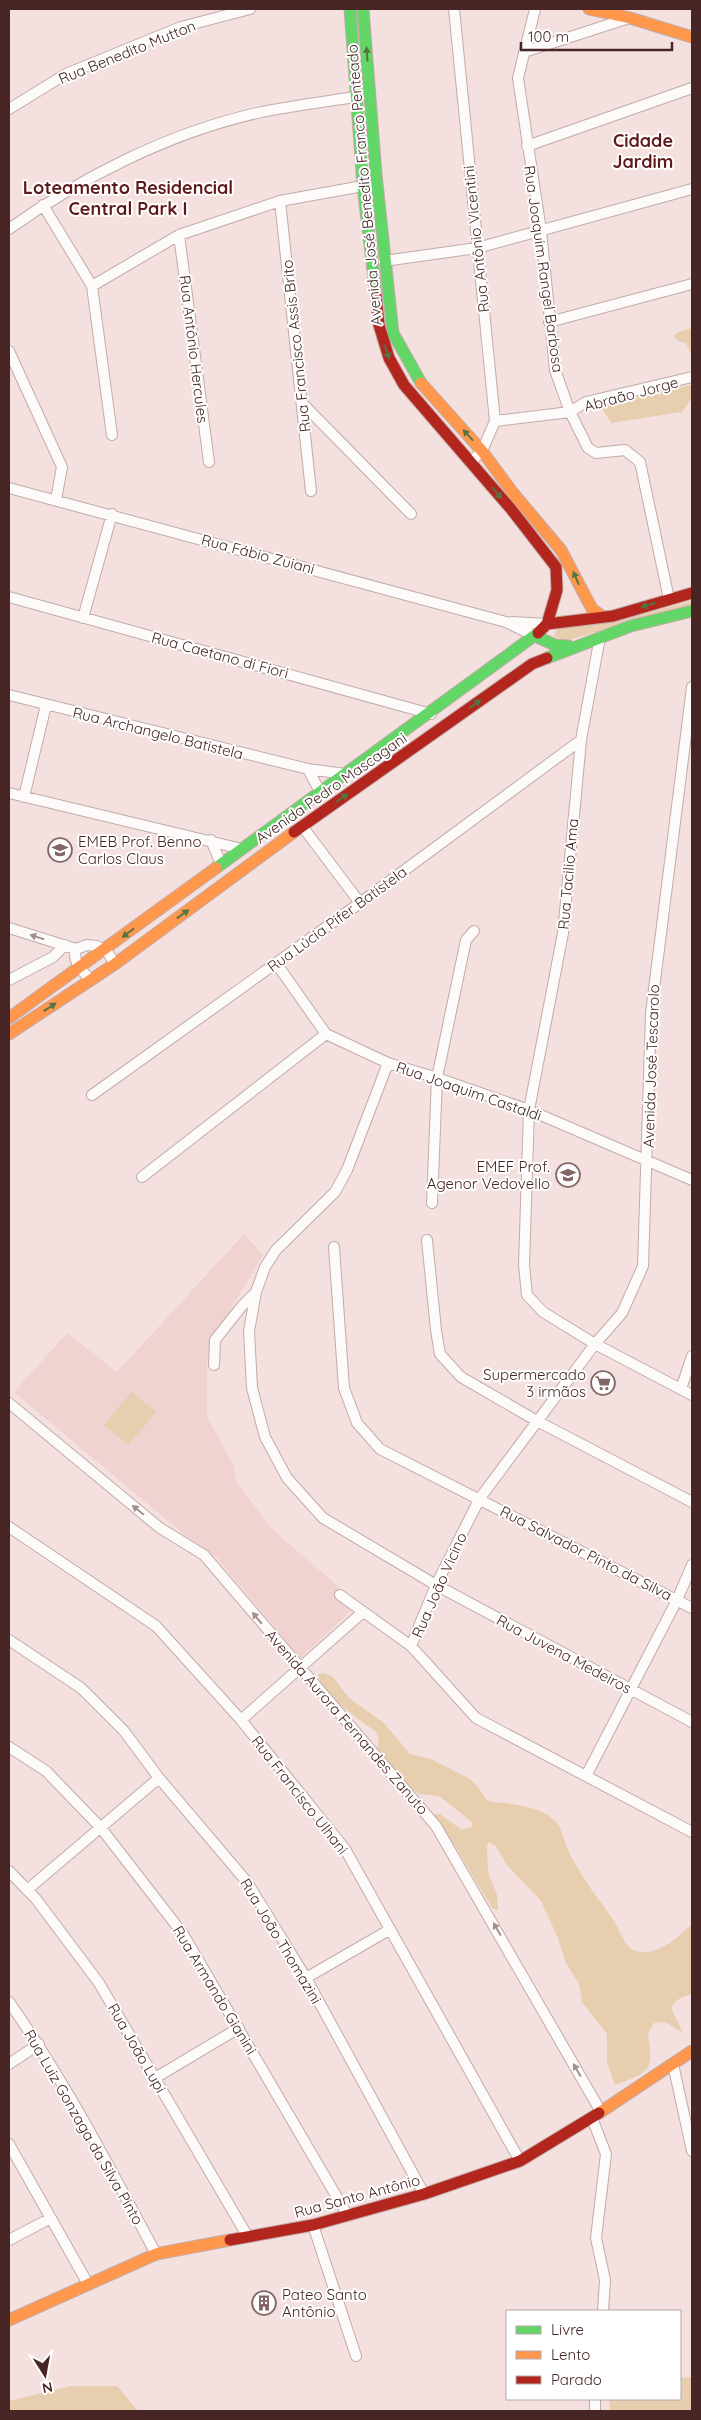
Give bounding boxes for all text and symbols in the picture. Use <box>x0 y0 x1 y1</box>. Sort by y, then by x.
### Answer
street label: Rua Benedito Mutton <box>56 16 198 88</box>
scale bar <box>521 20 672 52</box>
text: 100 m <box>528 27 569 46</box>
street label: Avenida José Benedito Franco Penteado <box>342 44 386 326</box>
one-way arrow <box>362 46 370 62</box>
district label: Cidade Jardim <box>613 129 673 173</box>
street label: Rua Joaquim Rangel Barbosa <box>520 164 568 374</box>
street label: Rua Antônio Vicentini <box>459 165 493 313</box>
district label: Loteamento Residencial Central Park I <box>23 176 233 220</box>
street label: Rua Francisco Assis Brito <box>277 259 315 433</box>
street label: Rua Antônio Hercules <box>175 274 213 424</box>
one-way arrow <box>384 345 392 360</box>
street label: Abraão Jorge <box>582 372 680 416</box>
one-way arrow <box>462 430 474 442</box>
one-way arrow <box>492 487 503 500</box>
street label: Rua Fábio Zuiani <box>199 530 317 578</box>
one-way arrow <box>571 571 579 585</box>
one-way arrow <box>640 602 655 610</box>
street label: Rua Caetano di Fiori <box>149 628 291 682</box>
one-way arrow <box>468 699 482 709</box>
street label: Rua Archangelo Batistela <box>71 703 245 763</box>
street label: Avenida Pedro Mascagani <box>252 728 410 848</box>
one-way arrow <box>335 792 348 803</box>
street label: Rua Tacilio Ama <box>554 818 582 930</box>
place label: EMEB Prof. Benno Carlos Claus <box>78 832 202 868</box>
school or university icon: EMEB Prof. Benno Carlos Claus <box>47 837 73 863</box>
street label: Rua Lúcia Pifer Batistela <box>264 862 410 976</box>
one-way arrow <box>176 909 190 919</box>
one-way arrow <box>121 928 135 938</box>
one-way arrow <box>29 932 44 940</box>
street label: Avenida José Tescarolo <box>639 984 663 1148</box>
one-way arrow <box>43 1002 56 1012</box>
street label: Rua Joaquim Castaldi <box>394 1057 544 1125</box>
place label: EMEF Prof. Agenor Vedovello <box>427 1157 550 1193</box>
school or university icon: EMEF Prof. Agenor Vedovello <box>555 1162 581 1188</box>
place label: Supermercado 3 irmãos <box>483 1365 586 1401</box>
supermarket icon: Supermercado 3 irmãos <box>590 1370 616 1396</box>
street label: Rua Salvador Pinto da Silva <box>497 1501 675 1605</box>
one-way arrow <box>131 1504 144 1515</box>
street label: Rua João Vicino <box>407 1529 471 1641</box>
street label: Rua Juvena Medeiros <box>493 1610 635 1698</box>
one-way arrow <box>251 1612 263 1624</box>
street label: Avenida Aurora Fernandes Zanuto <box>261 1626 433 1818</box>
street label: Rua Francisco Ulhani <box>248 1732 352 1858</box>
street label: Rua João Thomazini <box>236 1875 326 2007</box>
street label: Rua Armando Gianini <box>169 1922 261 2058</box>
one-way arrow <box>492 1922 501 1936</box>
street label: Rua João Lupi <box>104 2000 170 2096</box>
street label: Rua Luiz Gonzaga da Silva Pinto <box>20 2026 148 2228</box>
one-way arrow <box>573 2063 582 2077</box>
street label: Rua Santo Antônio <box>292 2170 422 2222</box>
place label: Pateo Santo Antônio <box>282 2285 367 2321</box>
building icon: Pateo Santo Antônio <box>251 2290 277 2316</box>
legend <box>506 2310 681 2400</box>
text: Livre <box>551 2320 584 2339</box>
text: Lento <box>551 2345 590 2364</box>
north arrow <box>20 2350 70 2400</box>
text: Parado <box>551 2370 602 2389</box>
text: N <box>41 2378 54 2398</box>

